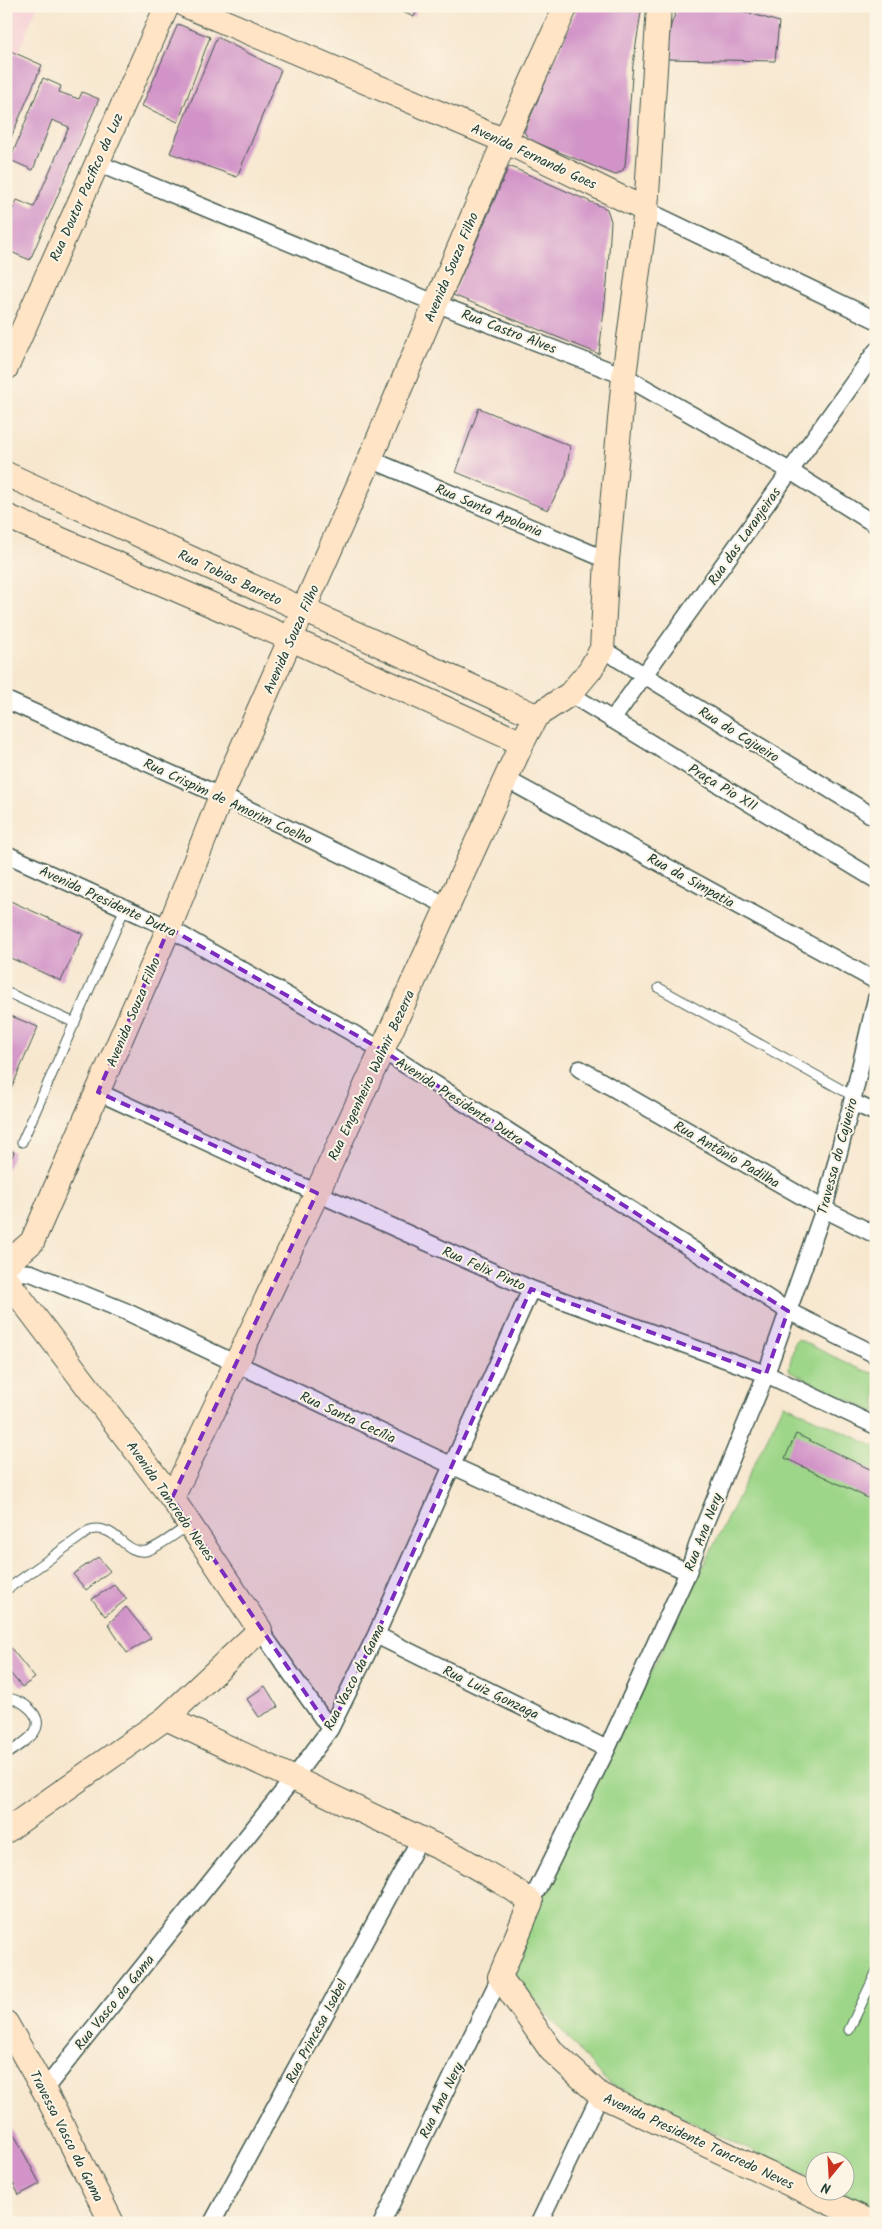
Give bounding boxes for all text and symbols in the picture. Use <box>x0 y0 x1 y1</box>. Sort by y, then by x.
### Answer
street label: Rua Doutor Pacífico da Luz <box>44 110 130 265</box>
street label: Avenida Fernando Goes <box>467 118 600 196</box>
street label: Avenida Souza Filho <box>419 209 485 326</box>
street label: Rua Castro Alves <box>458 304 559 360</box>
street label: Rua Santa Apolonia <box>431 478 546 543</box>
street label: Rua das Laranjeiras <box>703 483 787 590</box>
street label: Rua Tobias Barreto <box>174 544 285 612</box>
street label: Avenida Souza Filho <box>258 581 326 698</box>
street label: Rua do Cajueiro <box>694 701 783 769</box>
street label: Rua Crispim de Amorim Coelho <box>139 753 316 851</box>
street label: Praça Pio XII <box>684 758 761 817</box>
street label: Rua da Simpatia <box>643 848 738 914</box>
street label: Avenida Presidente Dutra <box>35 860 180 943</box>
street label: Avenida Souza Filho <box>101 954 167 1071</box>
street label: Rua Engenheiro Walmir Bezerra <box>323 986 421 1164</box>
street label: Avenida Presidente Dutra <box>391 1052 528 1152</box>
street label: Travessa do Cajueiro <box>812 1096 864 1217</box>
street label: Rua Antônio Padilha <box>669 1115 784 1194</box>
street label: Rua Felix Pinto <box>438 1241 529 1297</box>
street label: Rua Santa Cecília <box>296 1386 399 1450</box>
street label: Avenida Tancredo Neves <box>120 1437 220 1566</box>
street label: Rua Ana Nery <box>679 1490 729 1575</box>
street label: Rua Vasco da Gama <box>318 1620 391 1735</box>
street label: Rua Luiz Gonzaga <box>439 1660 543 1726</box>
street label: Rua Vasco da Gama <box>69 1950 160 2055</box>
street label: Rua Princesa Isabel <box>280 1975 354 2087</box>
street label: Rua Ana Nery <box>414 2058 470 2142</box>
street label: Travessa Vasco da Gama <box>23 2067 109 2206</box>
street label: Avenida Presidente Tancredo Neves <box>600 2088 798 2196</box>
north arrow <box>804 2152 854 2202</box>
text: N <box>819 2176 834 2199</box>

